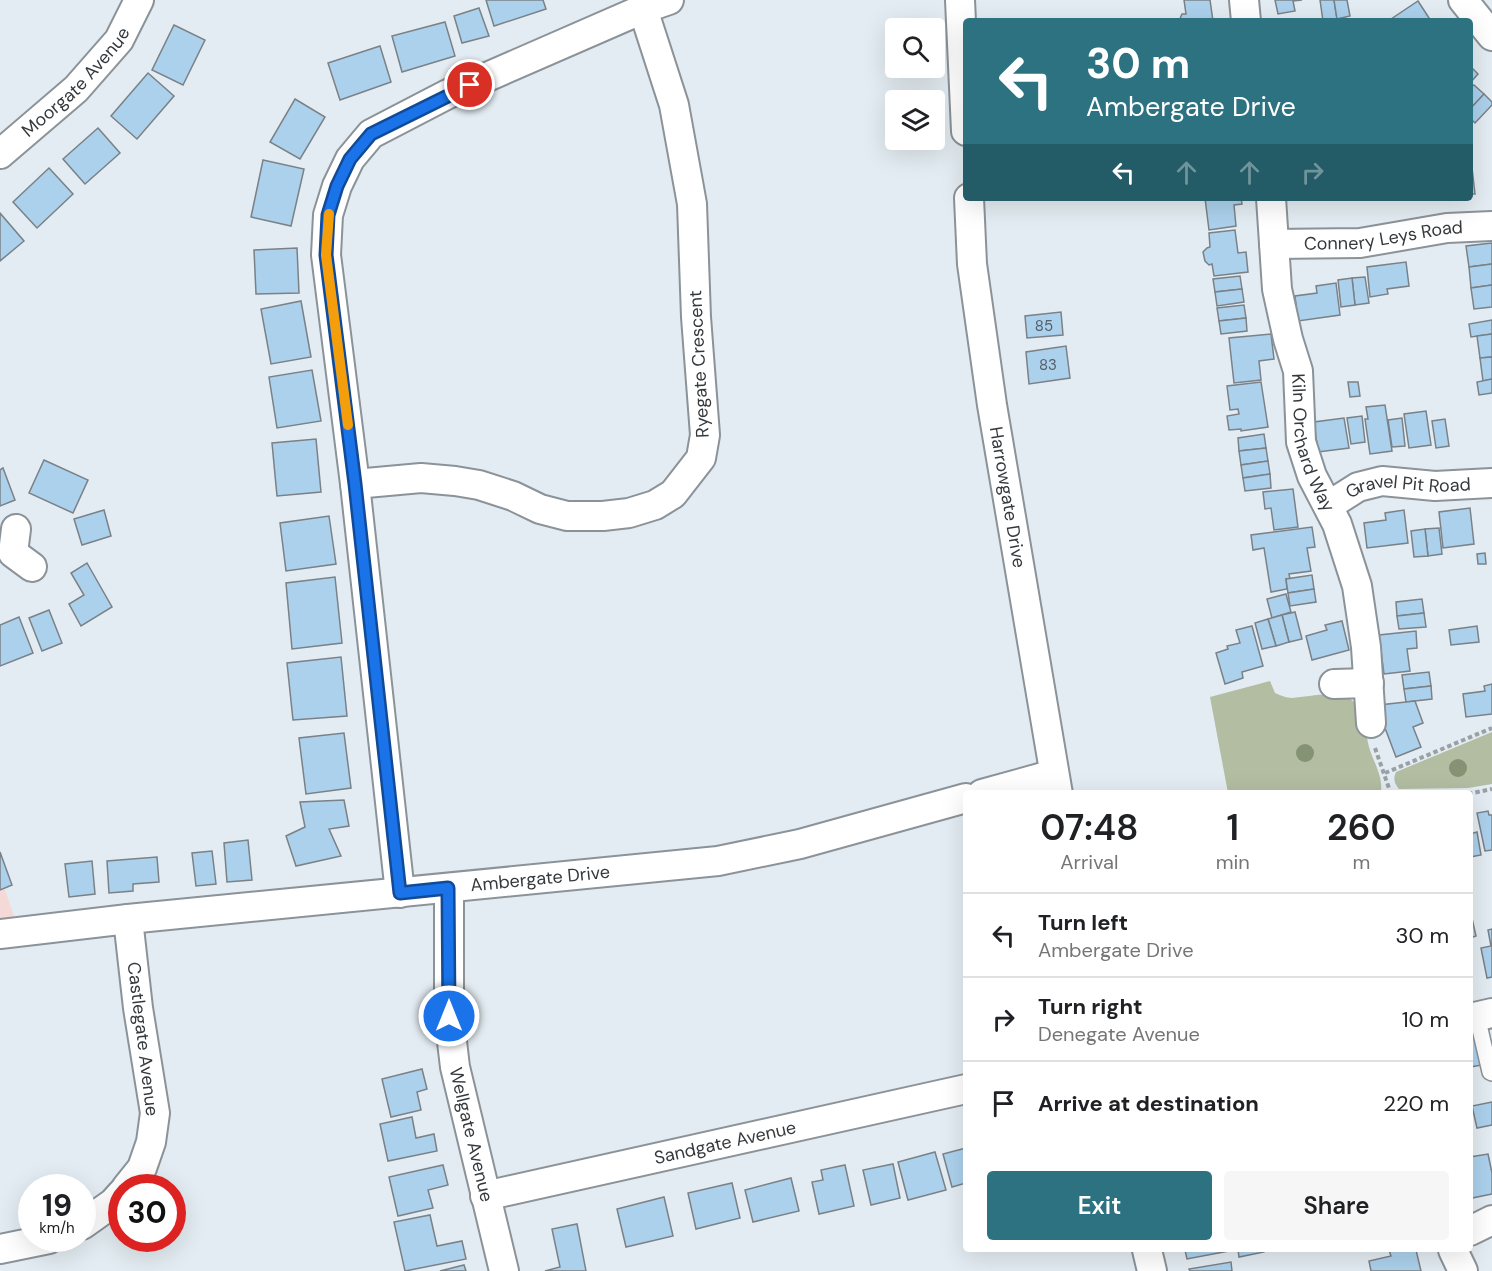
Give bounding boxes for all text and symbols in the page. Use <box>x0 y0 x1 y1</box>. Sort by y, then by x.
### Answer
map controls <box>885 18 945 150</box>
button: search <box>885 18 945 78</box>
street label: Moorgate Avenue <box>17 23 135 142</box>
text: 30 m <box>1086 36 1190 91</box>
icon: left <box>987 42 1065 120</box>
pin <box>444 59 495 110</box>
icon: arrive <box>453 68 486 101</box>
text: Ambergate Drive <box>1086 89 1296 124</box>
button: layers <box>885 90 945 150</box>
icon: left <box>1107 156 1140 189</box>
icon: ahead <box>1170 156 1203 189</box>
icon: ahead <box>1233 156 1266 189</box>
icon: right <box>1296 156 1329 189</box>
street label: Connery Leys Road <box>1304 215 1463 256</box>
street label: Ryegate Crescent <box>683 290 715 438</box>
house number: 85 <box>1035 316 1053 336</box>
house number: 83 <box>1039 355 1057 375</box>
street label: Kiln Orchard Way <box>1286 373 1341 516</box>
street label: Harrowgate Drive <box>984 425 1031 570</box>
street label: Gravel Pit Road <box>1341 469 1471 504</box>
text: 07:48 <box>1040 804 1138 851</box>
text: 1 <box>1226 804 1239 851</box>
text: 260 <box>1327 804 1396 851</box>
text: Arrival <box>1060 849 1118 875</box>
text: min <box>1216 849 1250 875</box>
text: m <box>1352 849 1370 875</box>
street label: Ambergate Drive <box>469 860 611 897</box>
text: Turn left <box>1038 908 1128 937</box>
icon: left <box>987 919 1020 952</box>
text: 30 m <box>1395 921 1449 950</box>
text: Ambergate Drive <box>1038 937 1194 963</box>
street label: Castlegate Avenue <box>122 961 164 1117</box>
position arrow <box>417 984 481 1048</box>
text: Turn right <box>1038 992 1143 1021</box>
icon: right <box>987 1003 1020 1036</box>
text: 10 m <box>1402 1005 1449 1034</box>
text: Denegate Avenue <box>1038 1021 1200 1047</box>
street label: Wellgate Avenue <box>444 1065 499 1204</box>
icon: arrive <box>987 1087 1020 1120</box>
text: Arrive at destination <box>1038 1089 1259 1118</box>
text: 220 m <box>1383 1089 1449 1118</box>
street label: Sandgate Avenue <box>652 1115 798 1170</box>
button: Exit <box>987 1171 1212 1240</box>
button: Share <box>1224 1171 1449 1240</box>
speed limit sign: 30 <box>108 1174 186 1252</box>
text: 19 <box>42 1186 72 1225</box>
text: km/h <box>39 1218 75 1238</box>

